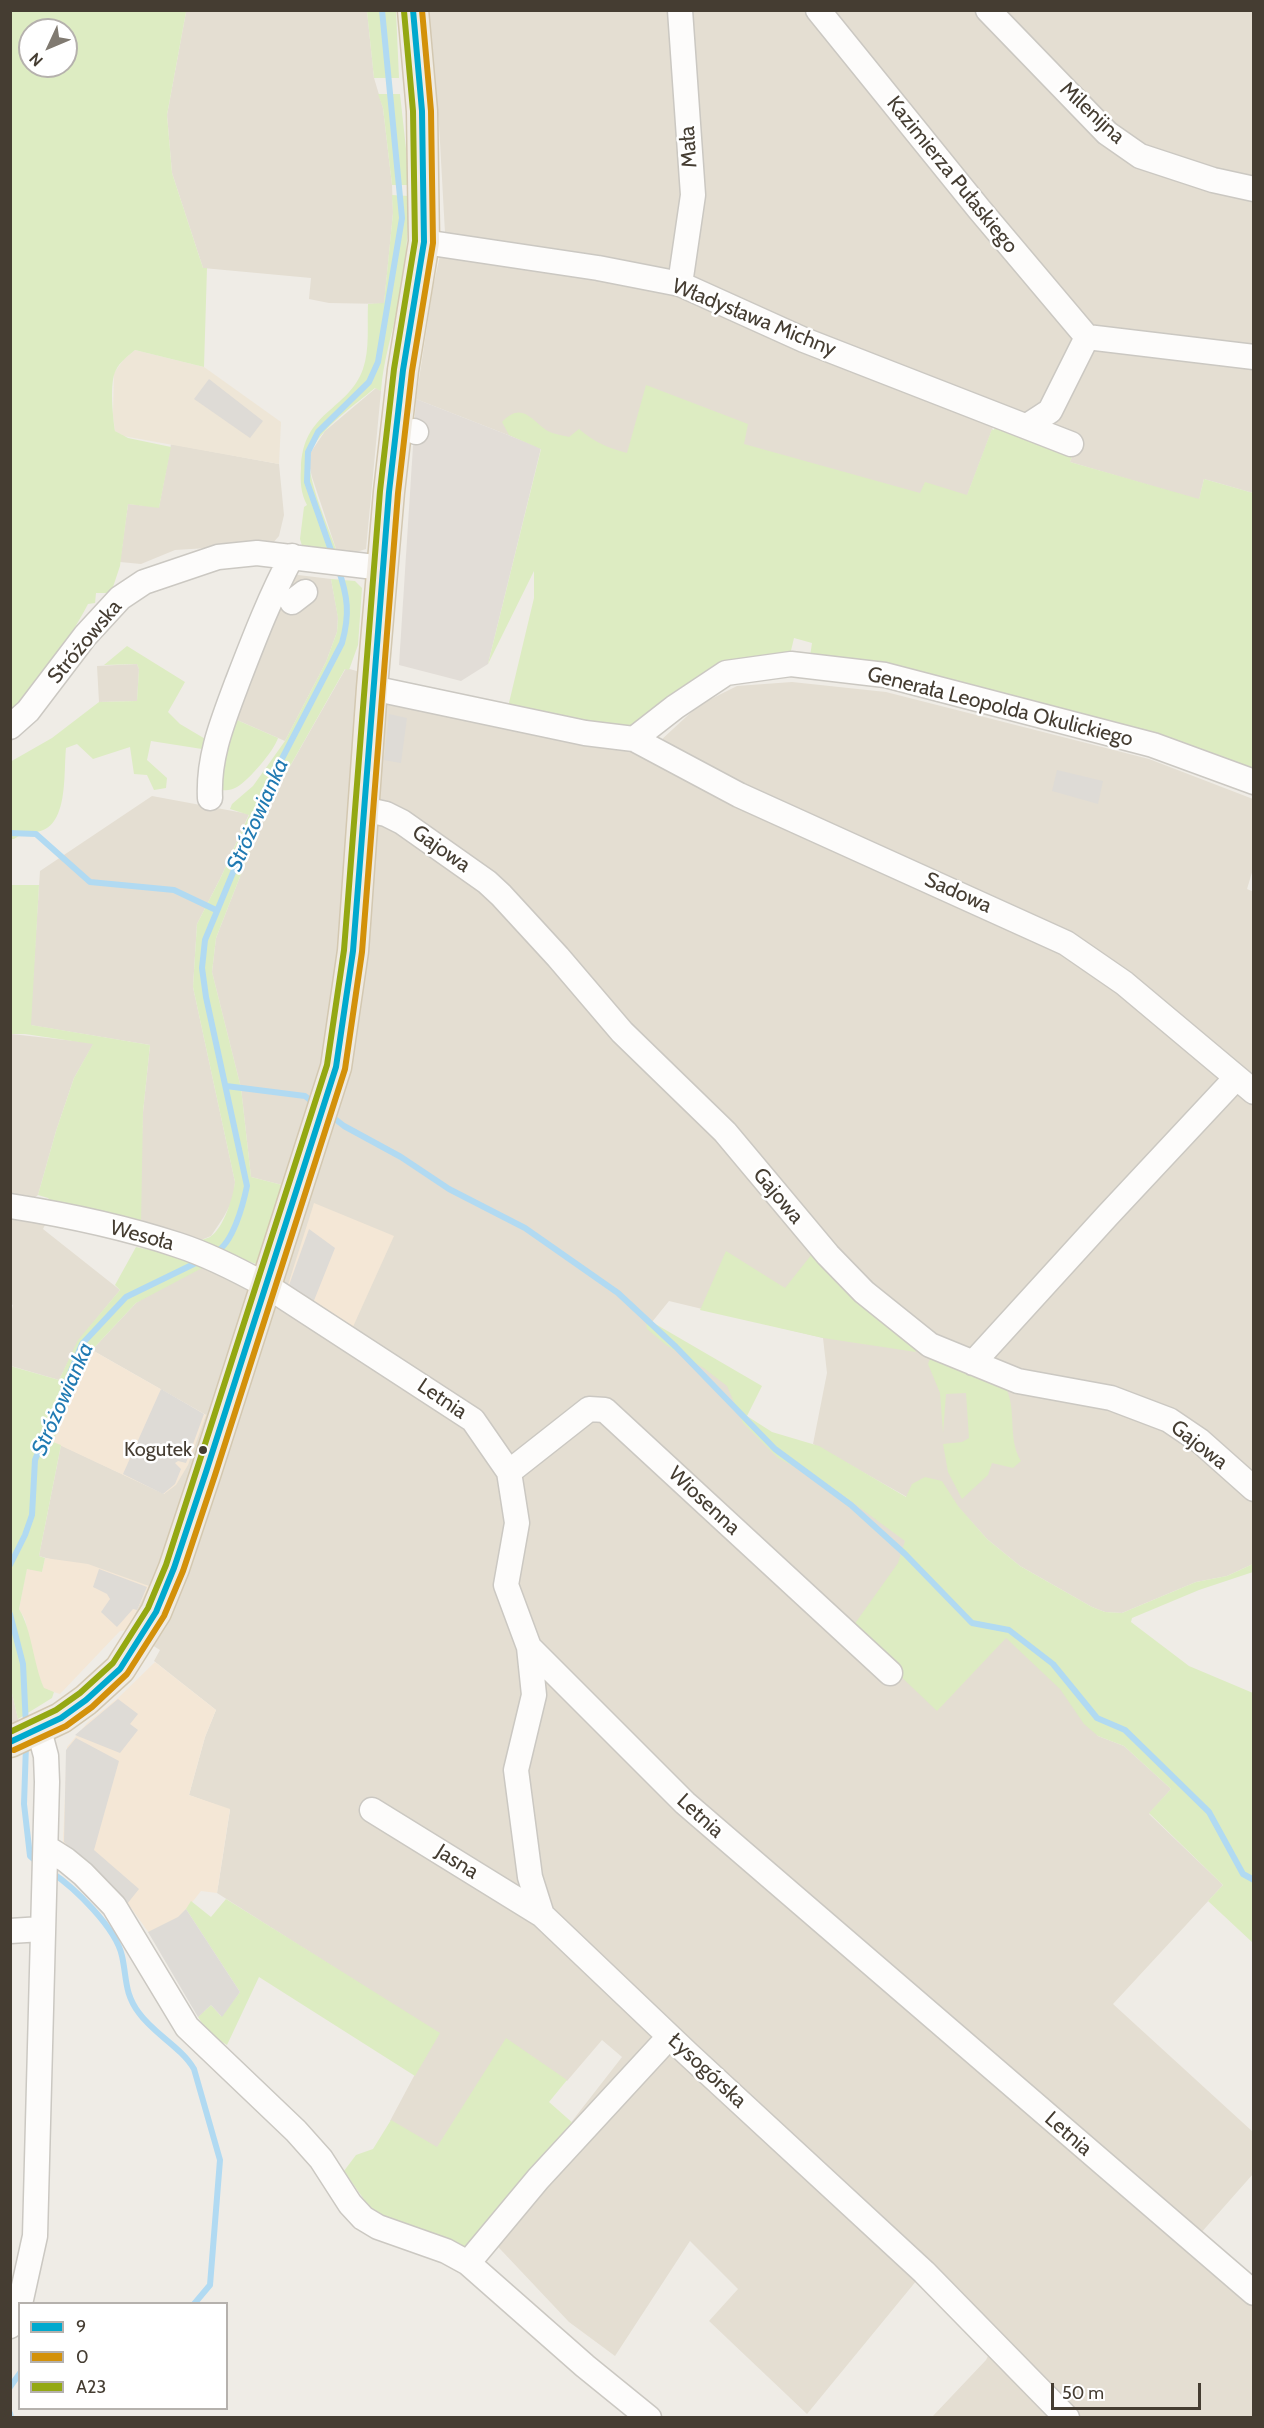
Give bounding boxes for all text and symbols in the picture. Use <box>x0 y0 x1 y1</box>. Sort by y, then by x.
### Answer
north arrow <box>18 18 78 78</box>
text: N <box>25 49 47 70</box>
street label: Milenijna <box>1054 77 1130 149</box>
street label: Kazimierza Pułaskiego <box>881 91 1023 259</box>
street label: Mała <box>675 125 703 169</box>
street label: Władysława Michny <box>668 274 840 362</box>
street label: Stróżowska <box>43 595 127 689</box>
street label: Generała Leopolda Okulickiego <box>865 662 1135 752</box>
water label: Stróżowianka <box>221 755 295 875</box>
street label: Gajowa <box>407 820 475 878</box>
street label: Sadowa <box>921 867 995 919</box>
street label: Gajowa <box>747 1163 809 1229</box>
street label: Wesoła <box>107 1215 177 1257</box>
water label: Stróżowianka <box>26 1339 100 1459</box>
street label: Letnia <box>412 1373 472 1425</box>
street label: Gajowa <box>1166 1415 1232 1475</box>
place label: Kogutek <box>124 1438 192 1462</box>
marker: Kogutek <box>197 1444 209 1456</box>
street label: Wiosenna <box>663 1462 745 1540</box>
street label: Letnia <box>671 1788 729 1844</box>
street label: Jasna <box>431 1839 483 1885</box>
street label: Łysogórska <box>663 2028 751 2114</box>
street label: Letnia <box>1039 2107 1097 2161</box>
legend <box>18 2302 228 2410</box>
text: 9 <box>76 2316 86 2338</box>
text: 0 <box>76 2346 89 2368</box>
scale bar <box>1054 2371 1204 2409</box>
text: A23 <box>76 2376 106 2398</box>
text: 50 m <box>1062 2382 1104 2404</box>

